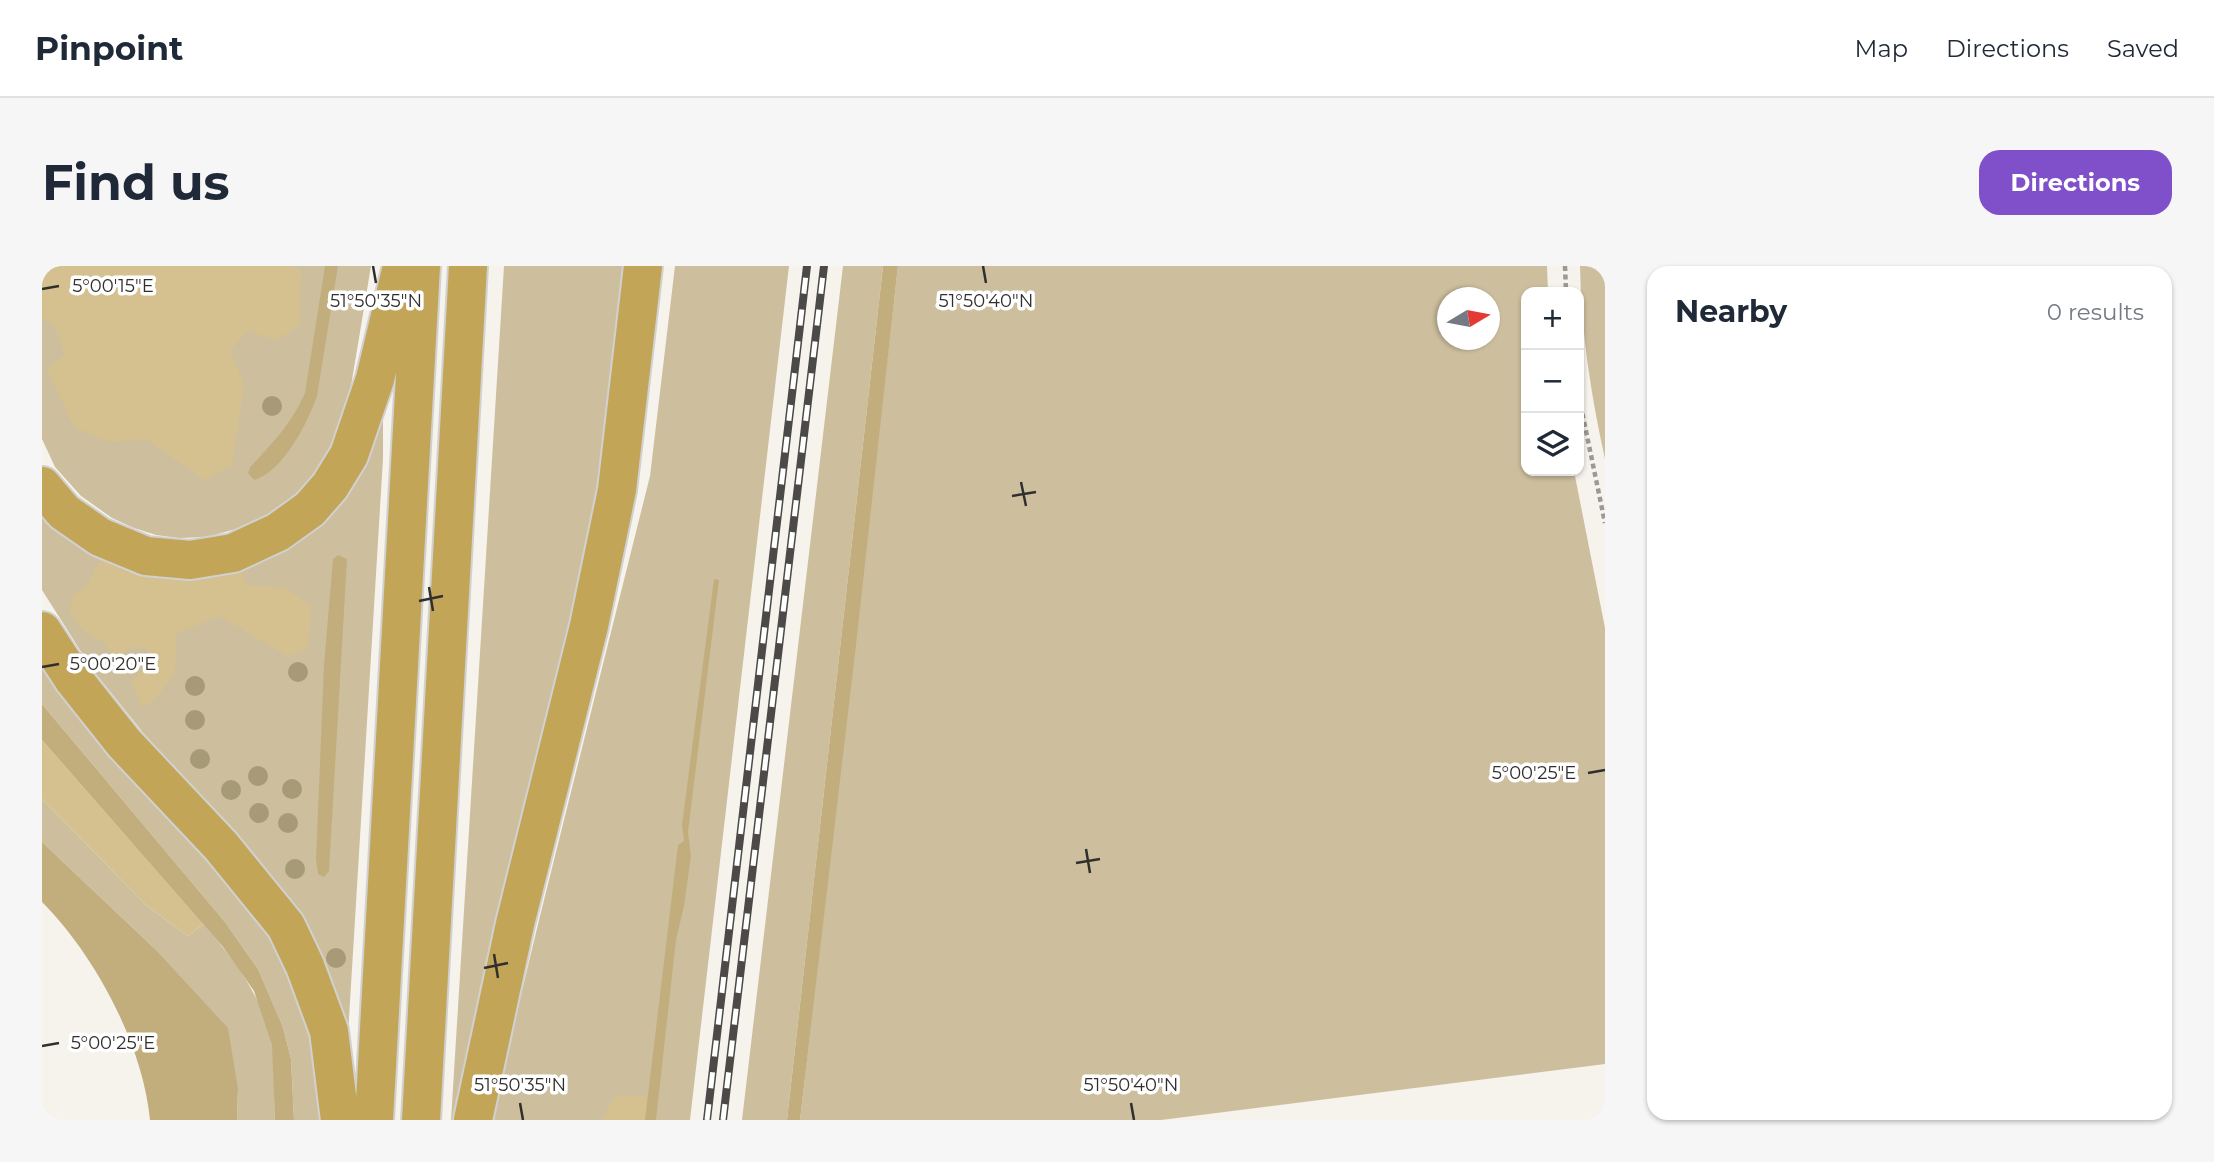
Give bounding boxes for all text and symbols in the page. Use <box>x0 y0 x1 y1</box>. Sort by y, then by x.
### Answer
text: Pinpoint <box>35 28 183 68</box>
text: Map <box>1855 34 1908 63</box>
text: Directions <box>1946 34 2069 63</box>
text: Saved <box>2107 34 2179 63</box>
button: Directions <box>1979 150 2172 215</box>
text: Find us <box>42 153 230 212</box>
text: 5°00'15"E <box>72 275 154 297</box>
north arrow <box>1437 287 1500 350</box>
map controls <box>1521 287 1584 476</box>
button: + <box>1521 287 1584 350</box>
text: 51°50'35"N <box>330 290 422 312</box>
text: 51°50'40"N <box>939 290 1033 312</box>
text: Nearby <box>1675 293 1787 330</box>
text: 0 results <box>2047 298 2144 326</box>
button: − <box>1521 350 1584 413</box>
button: layers <box>1521 413 1584 476</box>
text: 5°00'20"E <box>70 653 156 675</box>
text: 5°00'25"E <box>1492 762 1576 784</box>
text: 5°00'25"E <box>71 1032 155 1054</box>
text: 51°50'35"N <box>474 1074 566 1096</box>
text: 51°50'40"N <box>1084 1074 1178 1096</box>

